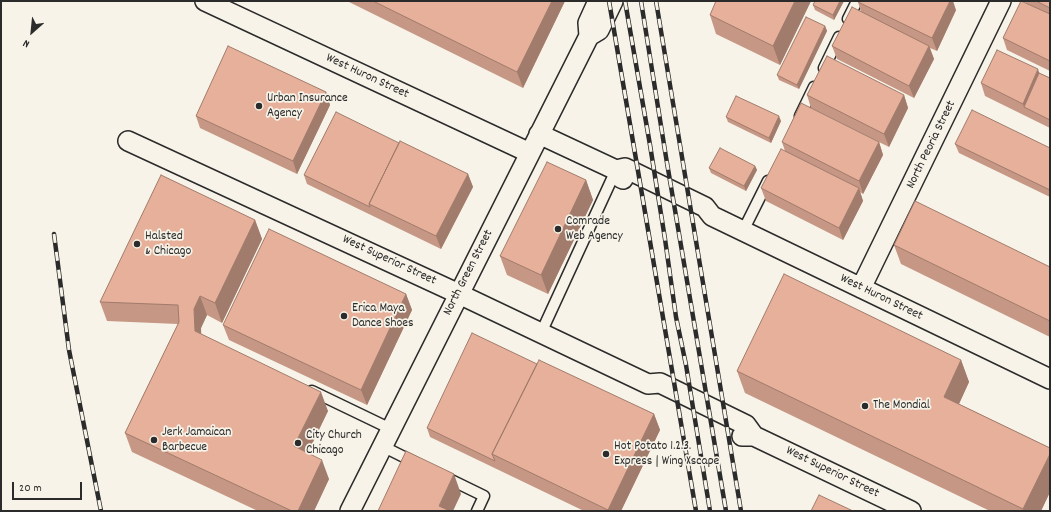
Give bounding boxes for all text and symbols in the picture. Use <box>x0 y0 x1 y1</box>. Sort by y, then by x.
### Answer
north arrow <box>12 12 52 52</box>
text: N <box>20 34 33 51</box>
street label: West Huron Street <box>323 51 411 103</box>
place label: Urban Insurance Agency <box>267 91 348 122</box>
street label: North Peoria Street <box>904 98 960 192</box>
marker: Urban Insurance Agency <box>254 101 264 111</box>
place label: Comrade Web Agency <box>566 214 623 245</box>
marker: Comrade Web Agency <box>553 224 563 234</box>
street label: North Green Street <box>441 228 497 318</box>
place label: Halsted & Chicago <box>145 229 191 260</box>
street label: West Superior Street <box>340 232 438 290</box>
marker: Halsted & Chicago <box>132 239 142 249</box>
street label: West Huron Street <box>837 271 925 325</box>
place label: Erica Maya Dance Shoes <box>352 301 413 332</box>
marker: Erica Maya Dance Shoes <box>339 311 349 321</box>
place label: The Mondial <box>873 398 930 414</box>
marker: The Mondial <box>860 401 870 411</box>
place label: Jerk Jamaican Barbecue <box>162 425 231 456</box>
place label: City Church Chicago <box>306 428 362 459</box>
marker: Jerk Jamaican Barbecue <box>149 435 159 445</box>
marker: City Church Chicago <box>293 438 303 448</box>
place label: Hot Potato 1.2.3. Express | Wing Xscape <box>614 439 719 470</box>
street label: West Superior Street <box>783 444 881 502</box>
marker: Hot Potato 1.2.3. Express | Wing Xscape <box>601 449 611 459</box>
scale bar <box>14 474 84 500</box>
text: 20 m <box>19 480 42 497</box>

